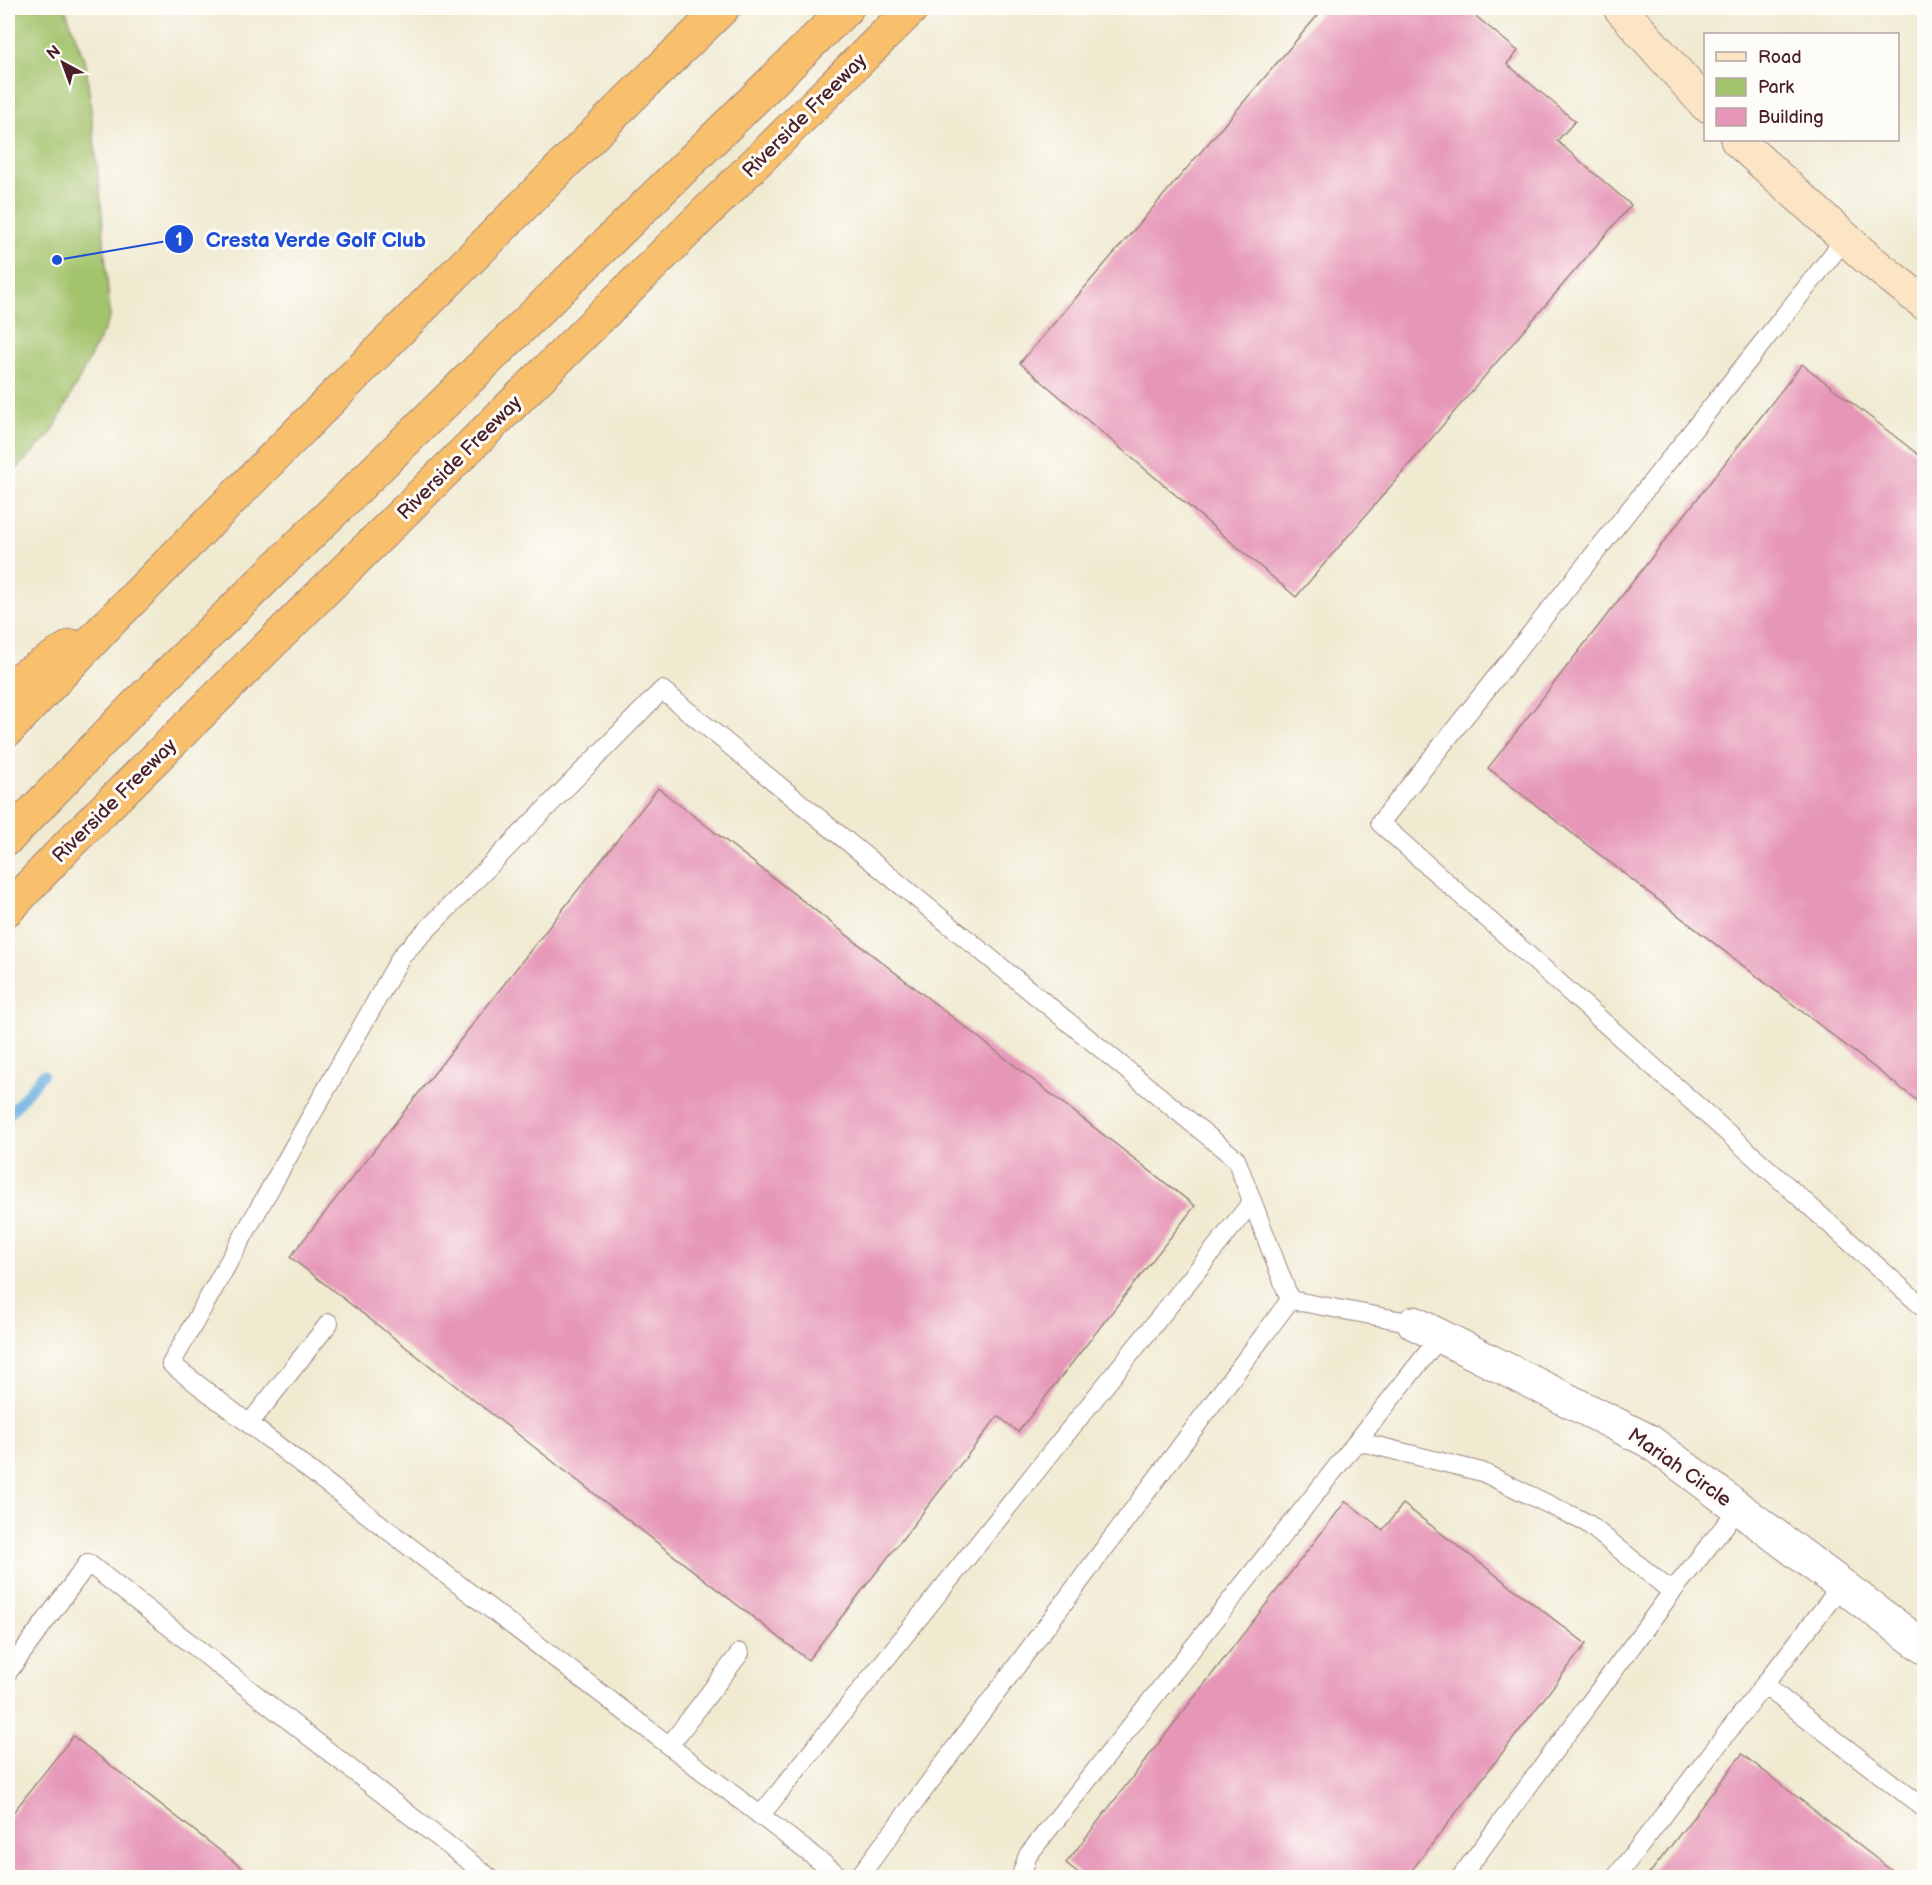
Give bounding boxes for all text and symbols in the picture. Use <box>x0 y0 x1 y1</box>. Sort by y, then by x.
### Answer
north arrow <box>33 33 93 93</box>
legend <box>1704 33 1899 141</box>
text: N <box>43 42 65 64</box>
text: Road <box>1758 47 1802 68</box>
street label: Riverside Freeway <box>738 49 872 183</box>
text: Park <box>1758 77 1794 98</box>
text: Building <box>1758 107 1824 128</box>
callout: Cresta Verde Golf Club <box>164 220 439 259</box>
text: Cresta Verde Golf Club <box>206 228 426 253</box>
text: 1 <box>175 230 183 251</box>
street label: Riverside Freeway <box>393 391 527 525</box>
street label: Riverside Freeway <box>48 734 182 868</box>
street label: Mariah Circle <box>1623 1423 1736 1512</box>

